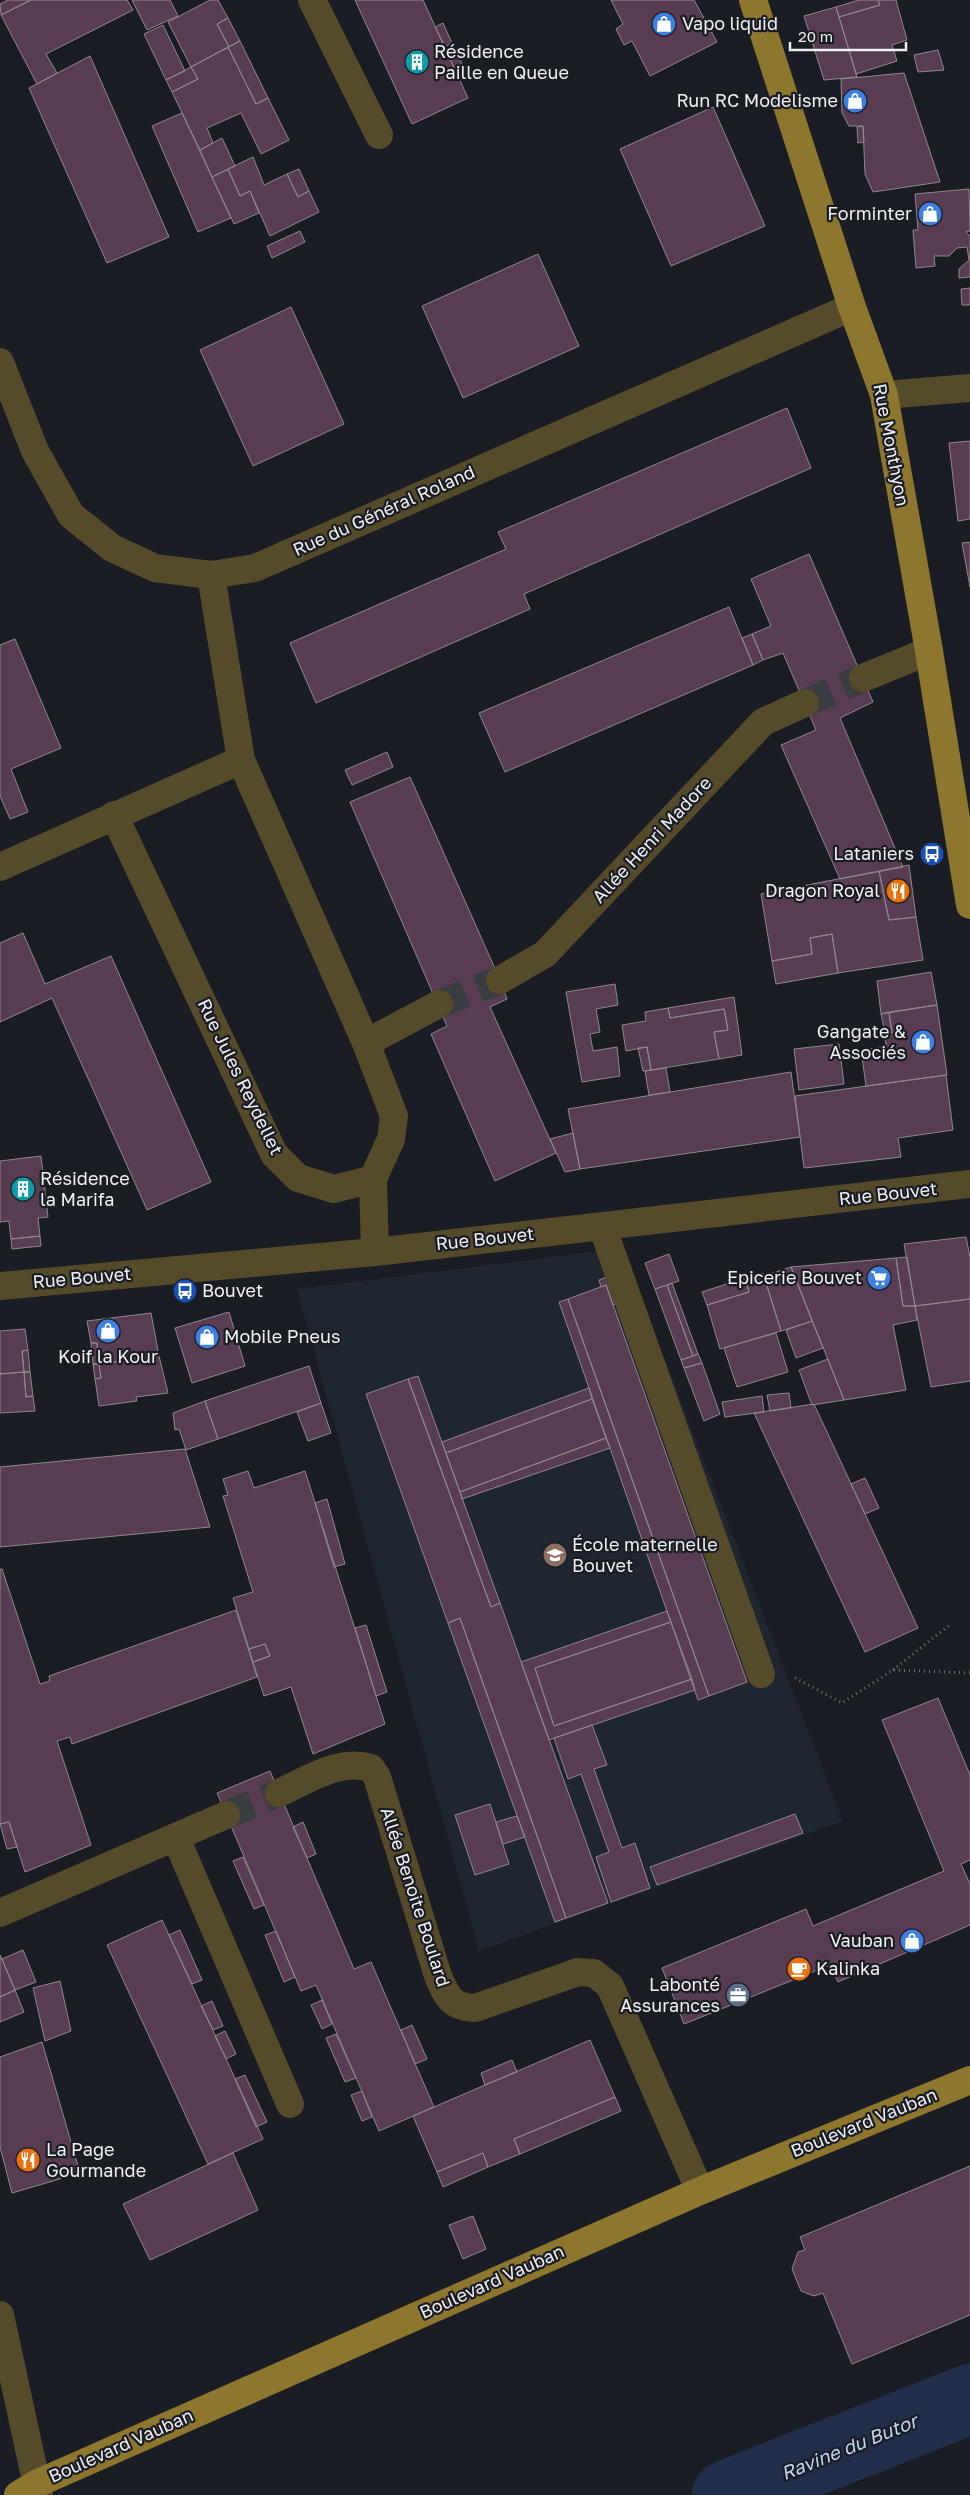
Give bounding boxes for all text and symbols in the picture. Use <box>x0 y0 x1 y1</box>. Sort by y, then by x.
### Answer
shop icon: Vapo liquid <box>651 11 677 37</box>
place label: Vapo liquid <box>682 12 778 34</box>
scale bar <box>790 20 906 52</box>
text: 20 m <box>798 27 833 45</box>
place label: Résidence Paille en Queue <box>434 40 569 83</box>
building icon: Résidence Paille en Queue <box>404 49 430 75</box>
shop icon: Run RC Modelisme <box>842 88 868 114</box>
place label: Run RC Modelisme <box>676 89 838 111</box>
shop icon: Forminter <box>917 201 943 227</box>
place label: Forminter <box>827 202 912 224</box>
street label: Rue Monthyon <box>869 382 915 508</box>
street label: Rue du Général Roland <box>289 460 478 560</box>
street label: Allée Henri Madore <box>587 772 715 907</box>
bus stop icon: Lataniers <box>919 841 945 867</box>
place label: Lataniers <box>833 842 914 864</box>
restaurant icon: Dragon Royal <box>885 878 911 904</box>
place label: Dragon Royal <box>765 879 880 901</box>
street label: Rue Jules Reydellet <box>194 995 288 1158</box>
place label: Gangate & Associés <box>817 1020 906 1063</box>
shop icon: Gangate & Associés <box>910 1029 936 1055</box>
place label: Résidence la Marifa <box>40 1167 130 1210</box>
building icon: Résidence la Marifa <box>10 1176 36 1202</box>
street label: Rue Bouvet <box>838 1177 938 1209</box>
street label: Rue Bouvet <box>435 1222 535 1254</box>
street label: Rue Bouvet <box>32 1262 132 1292</box>
supermarket icon: Epicerie Bouvet <box>866 1265 892 1291</box>
place label: Epicerie Bouvet <box>727 1266 862 1288</box>
bus stop icon: Bouvet <box>172 1278 198 1304</box>
place label: Bouvet <box>202 1279 263 1301</box>
shop icon: Koif la Kour <box>95 1318 121 1344</box>
shop icon: Mobile Pneus <box>194 1324 220 1350</box>
place label: Mobile Pneus <box>224 1325 340 1347</box>
place label: Koif la Kour <box>58 1345 158 1367</box>
place label: École maternelle Bouvet <box>572 1533 718 1576</box>
school or university icon: École maternelle Bouvet <box>542 1542 568 1568</box>
street label: Allée Benoite Boulard <box>377 1804 455 1989</box>
shop icon: Vauban <box>899 1928 925 1954</box>
place label: Vauban <box>830 1929 894 1951</box>
cafe icon: Kalinka <box>786 1956 812 1982</box>
place label: Kalinka <box>816 1957 880 1979</box>
place label: Labonté Assurances <box>620 1973 720 2016</box>
office icon: Labonté Assurances <box>725 1982 751 2008</box>
street label: Boulevard Vauban <box>787 2083 940 2161</box>
place label: La Page Gourmande <box>46 2138 146 2181</box>
restaurant icon: La Page Gourmande <box>15 2147 41 2173</box>
street label: Boulevard Vauban <box>416 2239 567 2323</box>
street label: Boulevard Vauban <box>45 2403 196 2487</box>
water label: Ravine du Butor <box>777 2408 923 2484</box>

